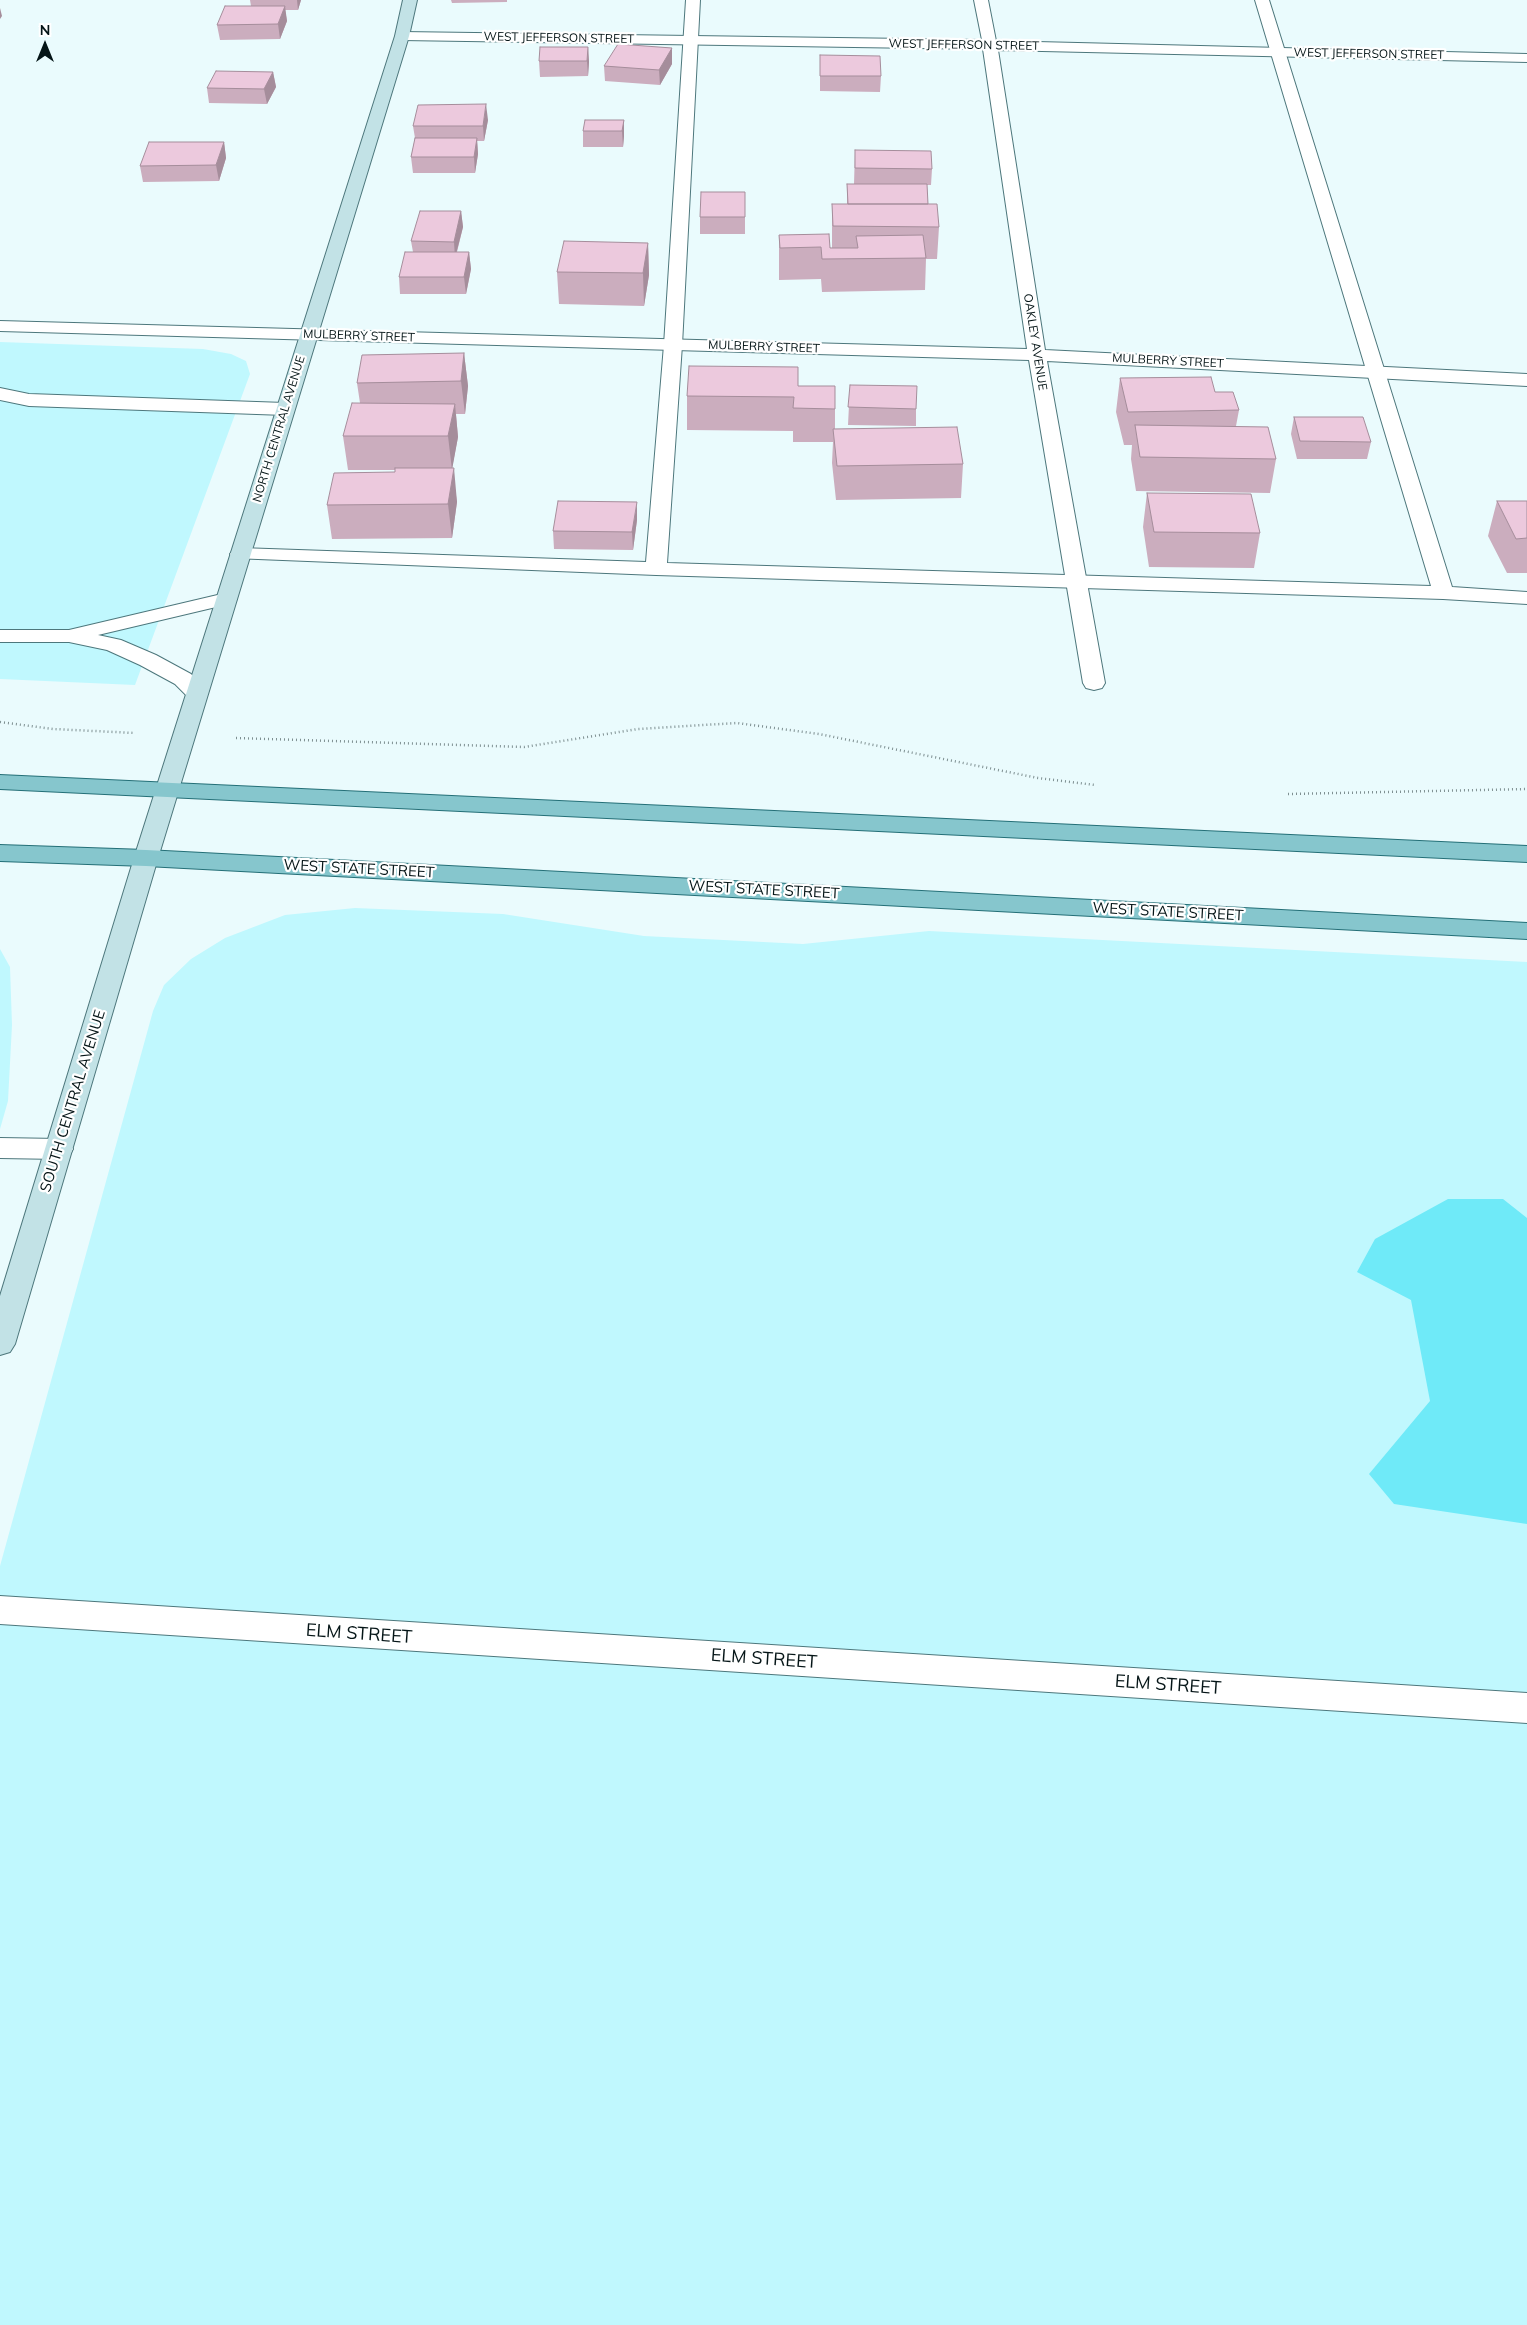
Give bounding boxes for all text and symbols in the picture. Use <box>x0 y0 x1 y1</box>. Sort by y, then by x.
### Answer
north arrow <box>20 20 70 70</box>
text: N <box>40 21 50 39</box>
street label: WEST JEFFERSON STREET <box>484 29 634 47</box>
street label: WEST JEFFERSON STREET <box>889 36 1039 54</box>
street label: WEST JEFFERSON STREET <box>1294 45 1444 63</box>
street label: OAKLEY AVENUE <box>1020 293 1050 391</box>
street label: MULBERRY STREET <box>303 327 415 345</box>
street label: MULBERRY STREET <box>708 338 820 356</box>
street label: MULBERRY STREET <box>1112 351 1224 371</box>
street label: NORTH CENTRAL AVENUE <box>250 354 308 504</box>
street label: WEST STATE STREET <box>283 856 435 882</box>
street label: WEST STATE STREET <box>688 877 840 903</box>
street label: WEST STATE STREET <box>1092 899 1244 925</box>
street label: SOUTH CENTRAL AVENUE <box>37 1008 109 1194</box>
street label: ELM STREET <box>305 1620 413 1648</box>
street label: ELM STREET <box>710 1645 818 1673</box>
street label: ELM STREET <box>1114 1671 1222 1699</box>

